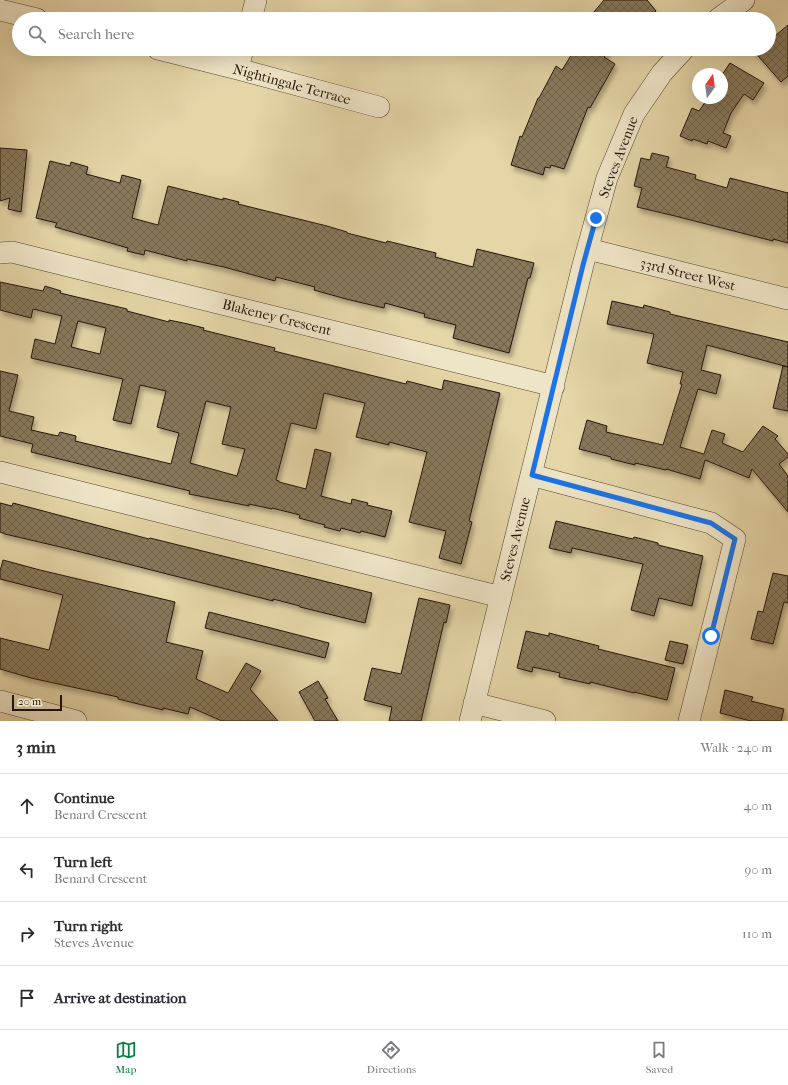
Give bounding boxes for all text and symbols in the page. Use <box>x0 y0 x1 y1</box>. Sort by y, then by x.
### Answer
search box <box>12 12 776 56</box>
icon: search <box>26 23 48 45</box>
text: Search here <box>58 25 134 43</box>
street label: Nightingale Terrace <box>231 61 353 108</box>
north arrow <box>692 68 728 104</box>
street label: Steves Avenue <box>595 114 642 200</box>
route end <box>587 209 605 227</box>
street label: 33rd Street West <box>638 254 737 295</box>
street label: Blakeney Crescent <box>220 296 333 339</box>
street label: Steves Avenue <box>497 495 534 583</box>
route start <box>702 627 720 645</box>
scale bar <box>12 693 62 712</box>
text: 20 m <box>18 695 41 708</box>
text: 3 min <box>16 737 56 757</box>
text: Walk · 240 m <box>700 740 772 755</box>
text: Continue <box>54 789 114 807</box>
icon: ahead <box>16 795 38 817</box>
text: 40 m <box>744 798 772 813</box>
text: Benard Crescent <box>54 807 147 822</box>
text: Turn left <box>54 853 112 871</box>
icon: left <box>16 859 38 881</box>
text: 90 m <box>744 862 772 877</box>
text: Benard Crescent <box>54 871 147 886</box>
text: Turn right <box>54 917 123 935</box>
icon: right <box>16 923 38 945</box>
text: 110 m <box>742 926 772 941</box>
text: Steves Avenue <box>54 935 134 950</box>
icon: arrive <box>16 987 38 1009</box>
text: Arrive at destination <box>54 989 186 1007</box>
tab: Map <box>115 1039 137 1076</box>
tab: Directions <box>367 1039 416 1076</box>
tab: Saved <box>646 1039 673 1076</box>

